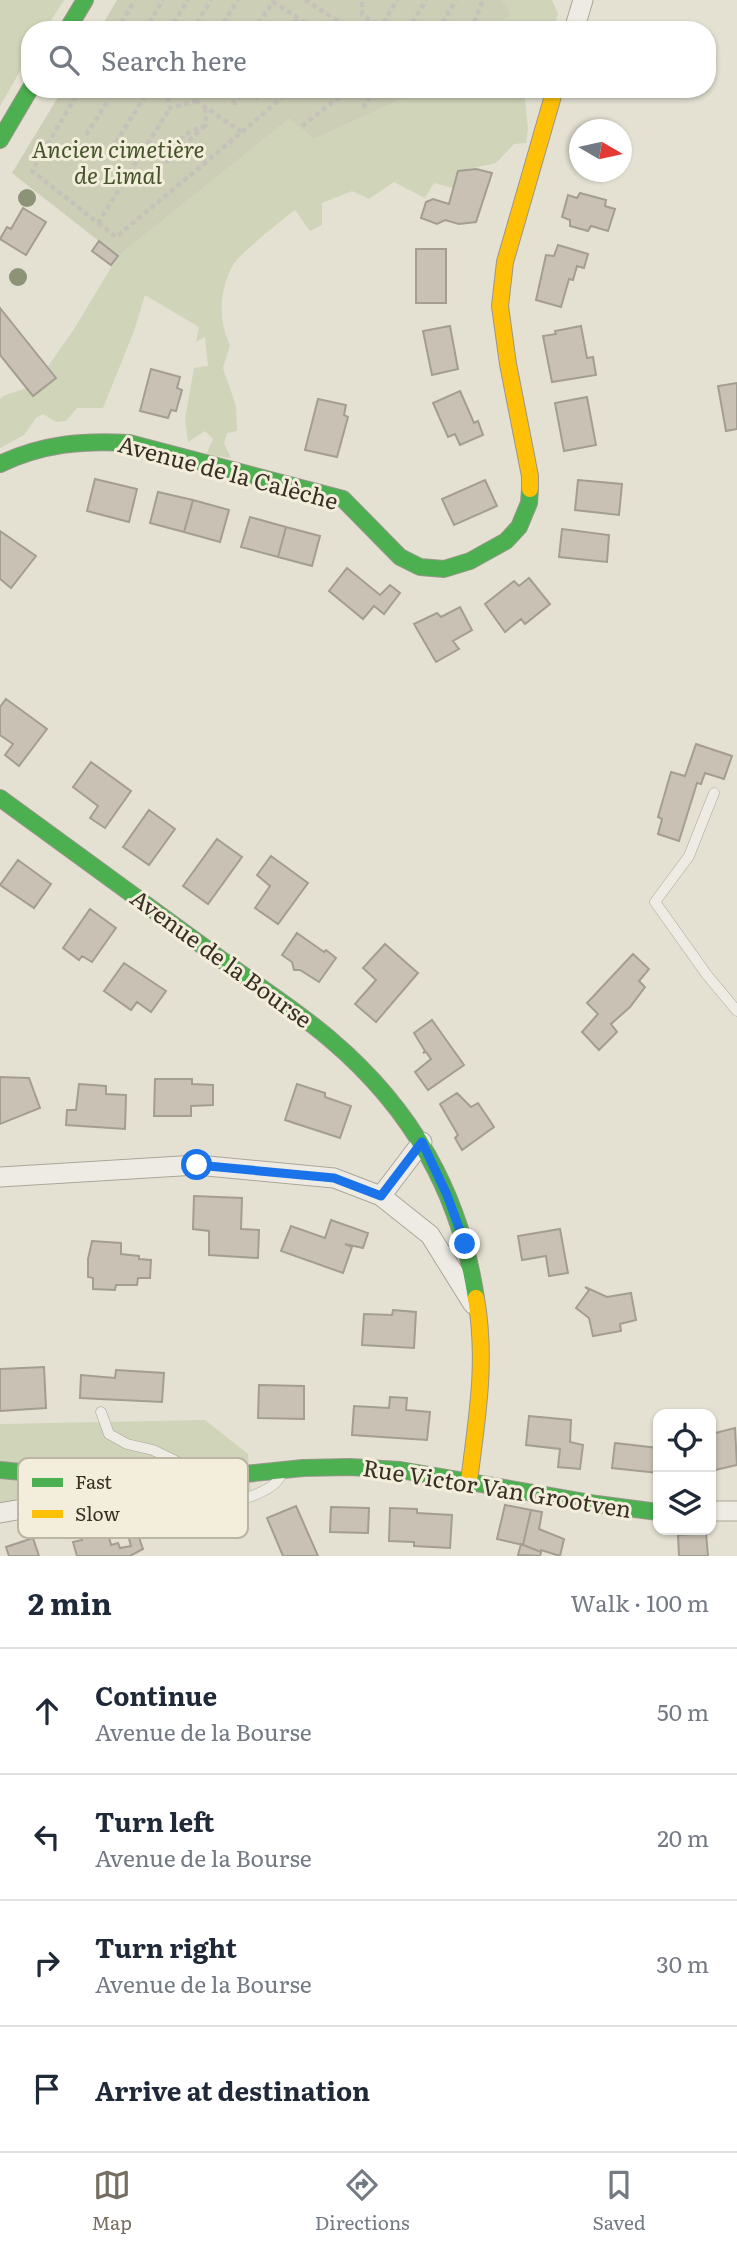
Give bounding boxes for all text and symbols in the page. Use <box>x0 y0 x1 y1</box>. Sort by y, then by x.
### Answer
search box <box>21 21 716 98</box>
text: Search here <box>101 40 247 79</box>
icon: search <box>45 41 83 79</box>
north arrow <box>569 119 632 182</box>
park label: Ancien cimetière de Limal <box>31 131 205 191</box>
street label: Avenue de la Calèche <box>115 425 342 517</box>
street label: Avenue de la Bourse <box>124 880 320 1035</box>
route start <box>181 1149 212 1180</box>
route end <box>449 1228 480 1259</box>
map controls <box>653 1409 716 1535</box>
button: locate <box>653 1409 716 1472</box>
street label: Rue Victor Van Grootven <box>361 1449 634 1525</box>
legend <box>18 1458 248 1538</box>
text: Fast <box>75 1467 112 1495</box>
button: layers <box>653 1472 716 1535</box>
text: Slow <box>75 1499 120 1527</box>
text: 2 min <box>28 1580 112 1624</box>
text: Walk · 100 m <box>570 1585 709 1619</box>
text: Continue <box>95 1675 217 1714</box>
icon: ahead <box>28 1692 66 1730</box>
text: 50 m <box>657 1694 709 1728</box>
text: Avenue de la Bourse <box>95 1714 312 1748</box>
text: Turn left <box>95 1801 214 1840</box>
icon: left <box>28 1818 66 1856</box>
text: 20 m <box>657 1820 709 1854</box>
text: Avenue de la Bourse <box>95 1840 312 1874</box>
text: Turn right <box>95 1927 237 1966</box>
icon: right <box>28 1944 66 1982</box>
text: 30 m <box>656 1946 709 1980</box>
text: Avenue de la Bourse <box>95 1966 312 2000</box>
icon: arrive <box>28 2070 66 2108</box>
text: Arrive at destination <box>95 2070 370 2109</box>
tab: Map <box>91 2166 132 2236</box>
tab: Directions <box>315 2166 410 2236</box>
tab: Saved <box>593 2166 646 2236</box>

